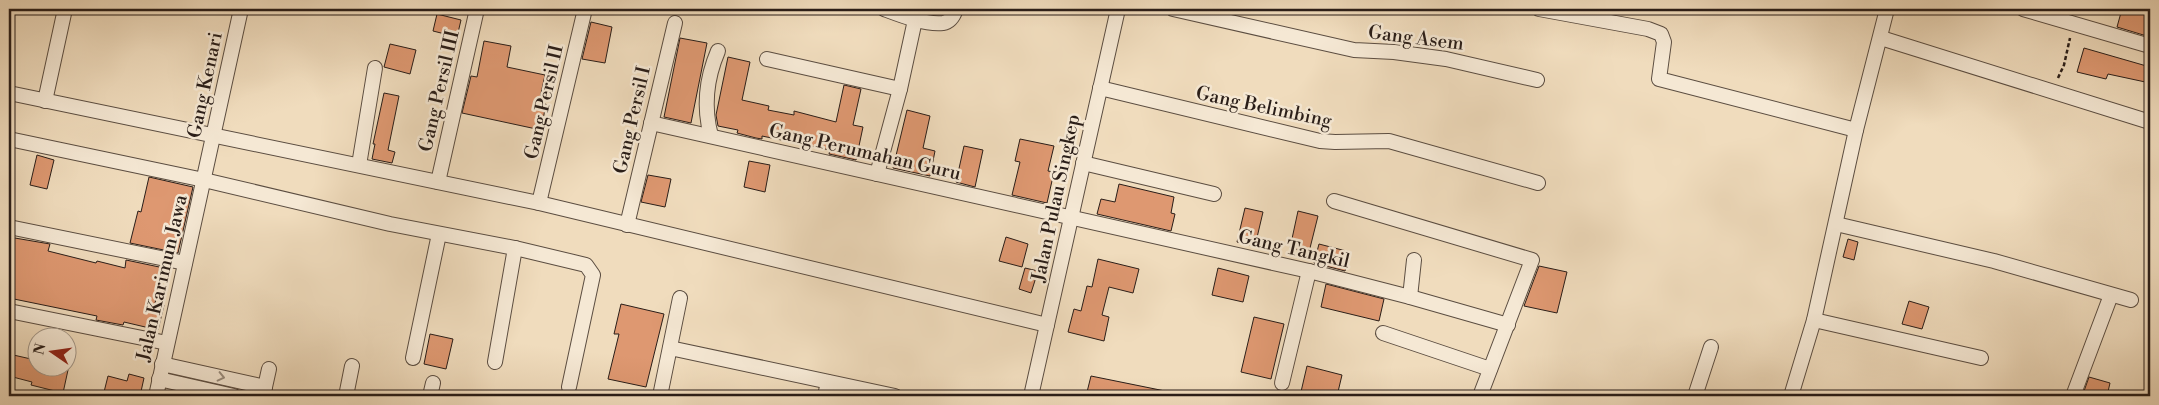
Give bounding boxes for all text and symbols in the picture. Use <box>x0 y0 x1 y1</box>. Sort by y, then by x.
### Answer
street label: Gang Asem <box>1367 20 1466 56</box>
street label: Gang Persil III <box>413 28 465 154</box>
street label: Gang Kenari <box>182 30 228 140</box>
street label: Gang Persil II <box>519 42 569 162</box>
street label: Gang Persil I <box>608 64 656 176</box>
street label: Gang Belimbing <box>1194 81 1334 133</box>
street label: Jalan Pulau Singkep <box>1026 112 1085 285</box>
street label: Gang Perumahan Guru <box>767 118 964 186</box>
street label: Jalan Karimun Jawa <box>131 192 193 365</box>
street label: Gang Tangkil <box>1236 225 1352 274</box>
north arrow <box>28 328 78 378</box>
text: N <box>30 342 50 357</box>
one-way arrow <box>217 371 226 382</box>

